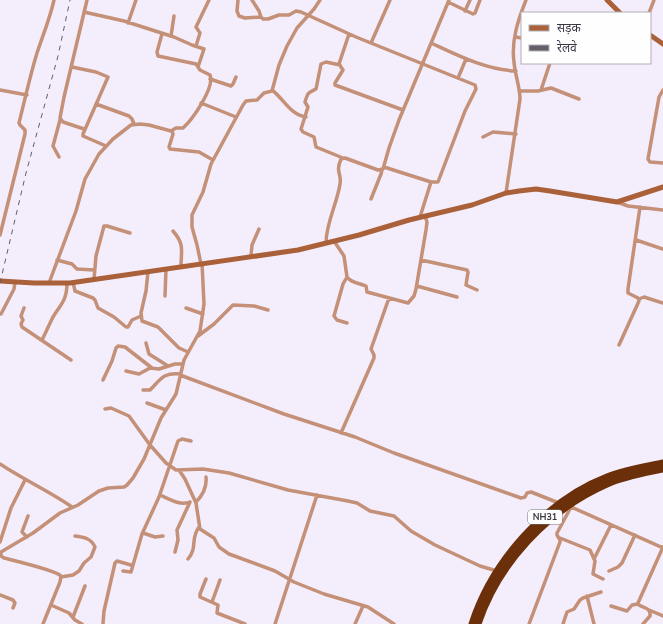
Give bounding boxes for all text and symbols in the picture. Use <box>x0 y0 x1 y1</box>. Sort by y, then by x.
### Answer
legend <box>521 12 651 64</box>
text: सड़क <box>557 20 582 36</box>
text: रेलवे <box>557 40 577 56</box>
road number: NH31 <box>528 510 562 524</box>

